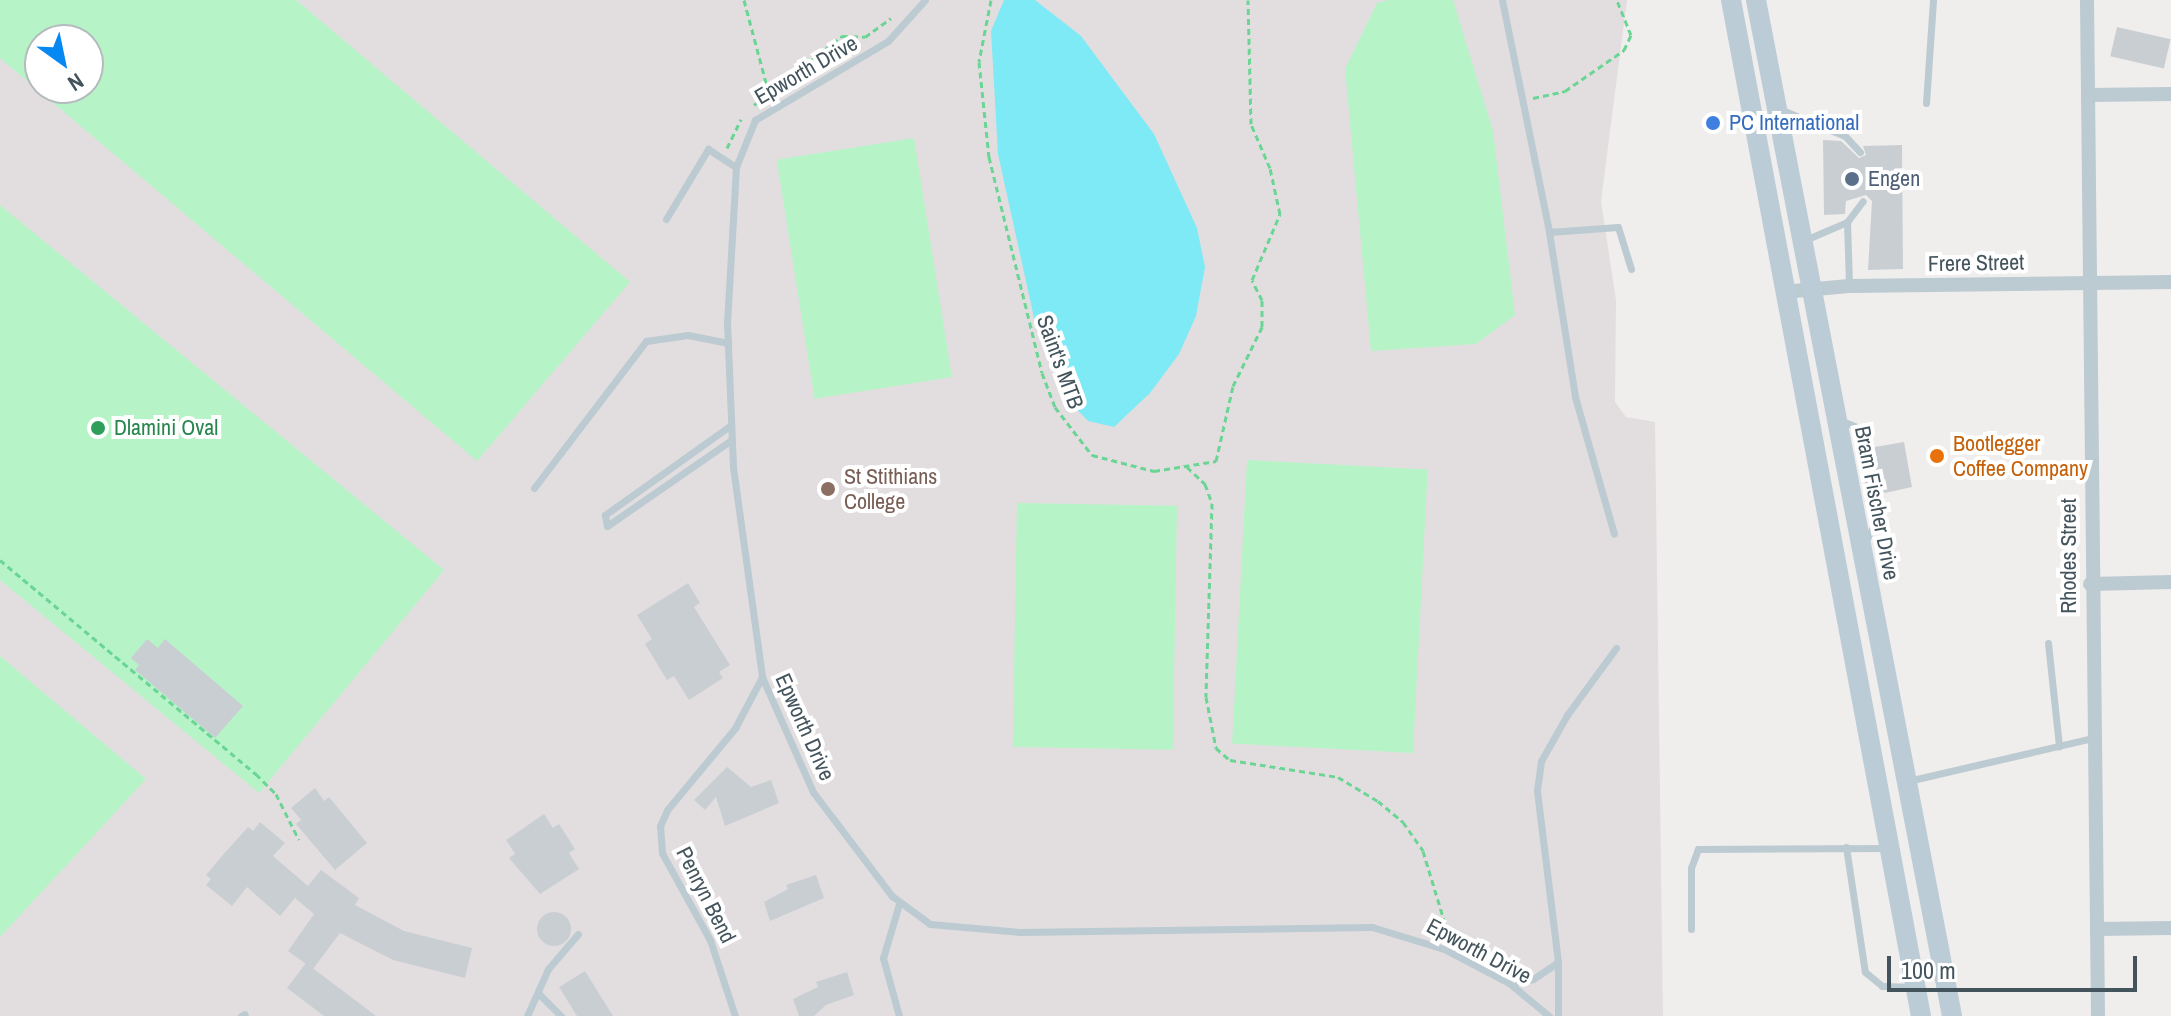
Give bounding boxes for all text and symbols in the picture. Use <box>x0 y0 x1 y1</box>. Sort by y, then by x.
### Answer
north arrow <box>24 24 104 104</box>
street label: Epworth Drive <box>750 30 862 110</box>
text: N <box>62 66 90 99</box>
place label: PC International <box>1729 110 1859 136</box>
marker: PC International <box>1704 114 1722 132</box>
place label: Engen <box>1868 166 1920 192</box>
marker: Engen <box>1843 170 1861 188</box>
street label: Frere Street <box>1928 249 2024 277</box>
street label: Saint's MTB <box>1031 312 1089 412</box>
place label: Dlamini Oval <box>114 415 218 441</box>
marker: Dlamini Oval <box>89 419 107 437</box>
street label: Bram Fischer Drive <box>1849 424 1905 582</box>
place label: Bootlegger Coffee Company <box>1953 430 2088 482</box>
marker: Bootlegger Coffee Company <box>1928 447 1946 465</box>
place label: St Stithians College <box>844 463 937 514</box>
marker: St Stithians College <box>819 480 837 498</box>
street label: Rhodes Street <box>2056 498 2082 614</box>
street label: Epworth Drive <box>770 669 840 785</box>
street label: Penryn Bend <box>671 843 741 947</box>
street label: Epworth Drive <box>1422 913 1536 989</box>
scale bar <box>1891 940 2141 990</box>
text: 100 m <box>1901 954 1956 986</box>

